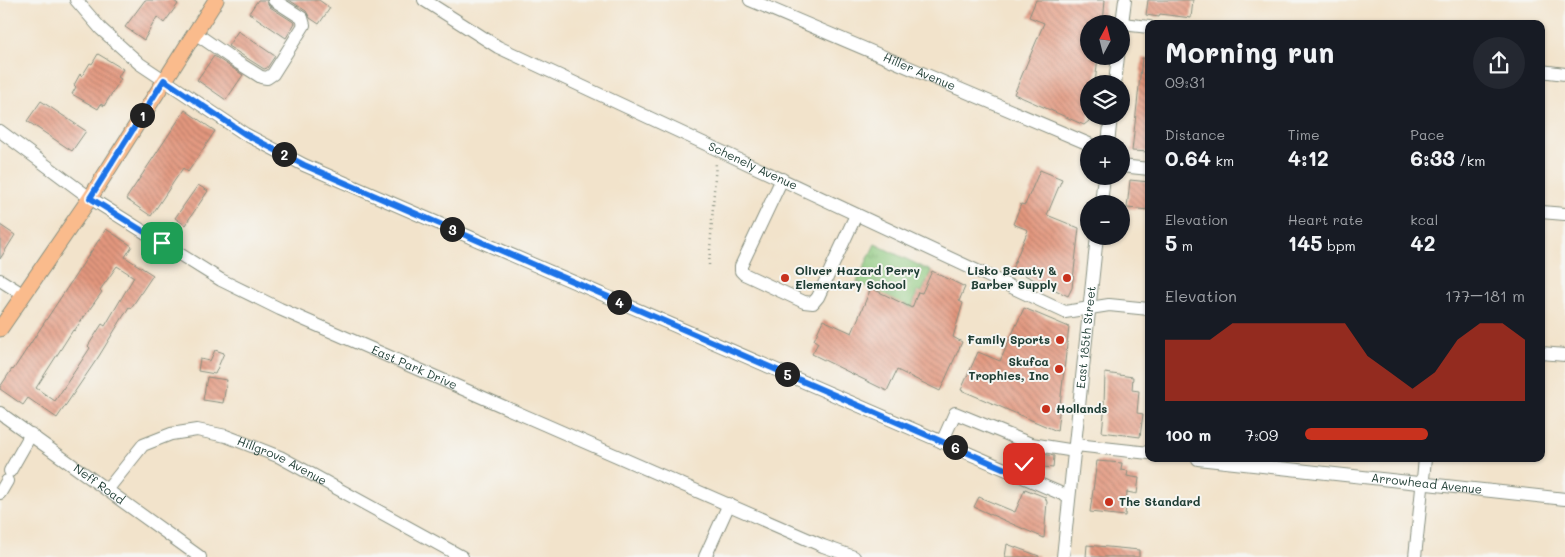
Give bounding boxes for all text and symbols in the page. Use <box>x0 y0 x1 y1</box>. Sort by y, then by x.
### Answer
north arrow <box>1080 15 1130 65</box>
map controls <box>1080 15 1130 245</box>
text: Morning run <box>1165 34 1334 70</box>
button: share <box>1473 37 1525 89</box>
street label: Hiller Avenue <box>881 49 958 93</box>
text: 09:31 <box>1165 71 1206 92</box>
button: layers <box>1080 75 1130 125</box>
pin: 1 <box>130 102 154 128</box>
text: 1 <box>139 106 146 125</box>
text: Distance <box>1165 125 1225 144</box>
text: Time <box>1288 125 1320 144</box>
text: Pace <box>1410 125 1445 144</box>
button: + <box>1080 135 1130 185</box>
street label: Schenely Avenue <box>706 137 801 193</box>
pin: 2 <box>272 142 296 166</box>
text: 0.64 <box>1165 144 1211 171</box>
text: 4:12 <box>1288 144 1329 171</box>
text: 6:33 <box>1410 144 1455 171</box>
text: 2 <box>281 145 288 164</box>
text: km <box>1211 151 1234 170</box>
text: /km <box>1455 151 1485 170</box>
button: − <box>1080 195 1130 245</box>
text: Elevation <box>1165 210 1228 229</box>
text: Heart rate <box>1288 210 1363 229</box>
text: kcal <box>1410 210 1438 229</box>
pin: 3 <box>440 216 464 242</box>
text: 3 <box>448 220 457 239</box>
pin <box>141 222 183 264</box>
icon: arrive <box>148 229 176 257</box>
text: 5 <box>1165 229 1177 256</box>
text: 145 <box>1288 229 1323 256</box>
text: 42 <box>1410 229 1435 256</box>
text: m <box>1177 236 1193 255</box>
text: bpm <box>1323 236 1356 255</box>
place label: Oliver Hazard Perry Elementary School <box>795 262 920 292</box>
place label: Lisko Beauty & Barber Supply <box>967 262 1057 292</box>
marker: Oliver Hazard Perry Elementary School <box>779 272 791 284</box>
marker: Lisko Beauty & Barber Supply <box>1061 272 1073 284</box>
street label: East 185th Street <box>1072 285 1099 389</box>
text: Elevation <box>1165 285 1237 306</box>
text: 177–181 m <box>1445 285 1525 306</box>
pin: 4 <box>606 290 632 314</box>
text: 4 <box>615 293 624 312</box>
place label: Family Sports <box>967 331 1050 347</box>
marker: Family Sports <box>1054 334 1066 346</box>
street label: East Park Drive <box>369 341 460 392</box>
place label: Skufca Trophies, Inc <box>968 353 1049 383</box>
pin: 5 <box>774 362 800 386</box>
marker: Skufca Trophies, Inc <box>1053 363 1065 375</box>
text: 5 <box>783 365 792 384</box>
place label: Hollands <box>1056 400 1107 416</box>
marker: Hollands <box>1040 403 1052 415</box>
text: 100 m <box>1165 424 1211 445</box>
text: 7:09 <box>1245 424 1278 445</box>
street label: Hillgrove Avenue <box>235 432 330 488</box>
pin: 6 <box>942 434 968 460</box>
text: 6 <box>951 438 960 457</box>
pin <box>1003 443 1045 485</box>
icon: check <box>1010 450 1038 478</box>
street label: Neff Road <box>71 460 129 508</box>
street label: Arrowhead Avenue <box>1370 469 1483 497</box>
place label: The Standard <box>1119 493 1201 509</box>
marker: The Standard <box>1103 496 1115 508</box>

